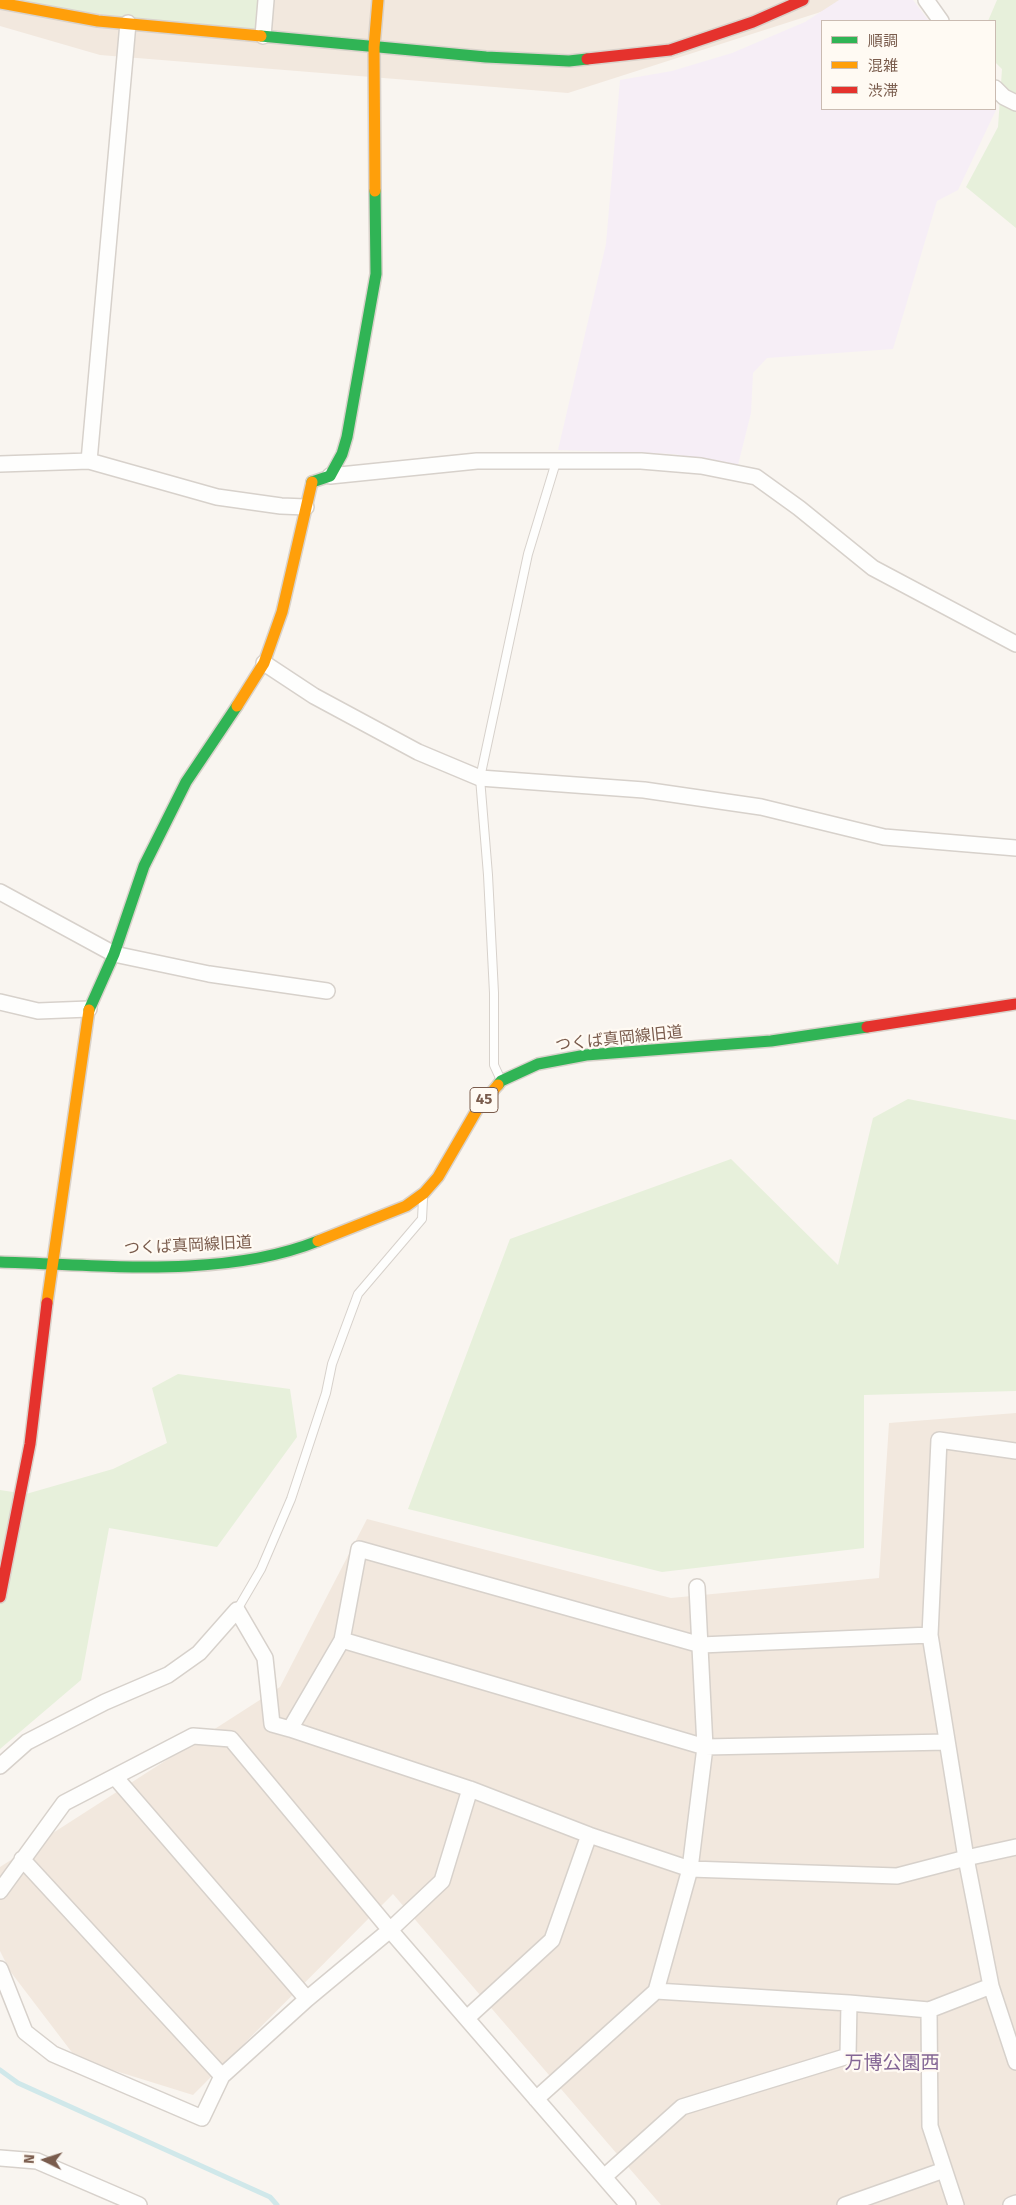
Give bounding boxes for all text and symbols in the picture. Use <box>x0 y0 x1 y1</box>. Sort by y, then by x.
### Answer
legend <box>821 20 996 110</box>
text: 順調 <box>868 32 898 50</box>
text: 混雑 <box>868 57 898 75</box>
text: 渋滞 <box>868 82 898 100</box>
street label: つくば真岡線旧道 <box>554 1023 684 1055</box>
road number: 45 <box>470 1088 498 1112</box>
street label: つくば真岡線旧道 <box>124 1233 252 1259</box>
district label: 万博公園西 <box>845 2053 939 2075</box>
north arrow <box>20 2135 70 2185</box>
text: N <box>21 2154 38 2164</box>

